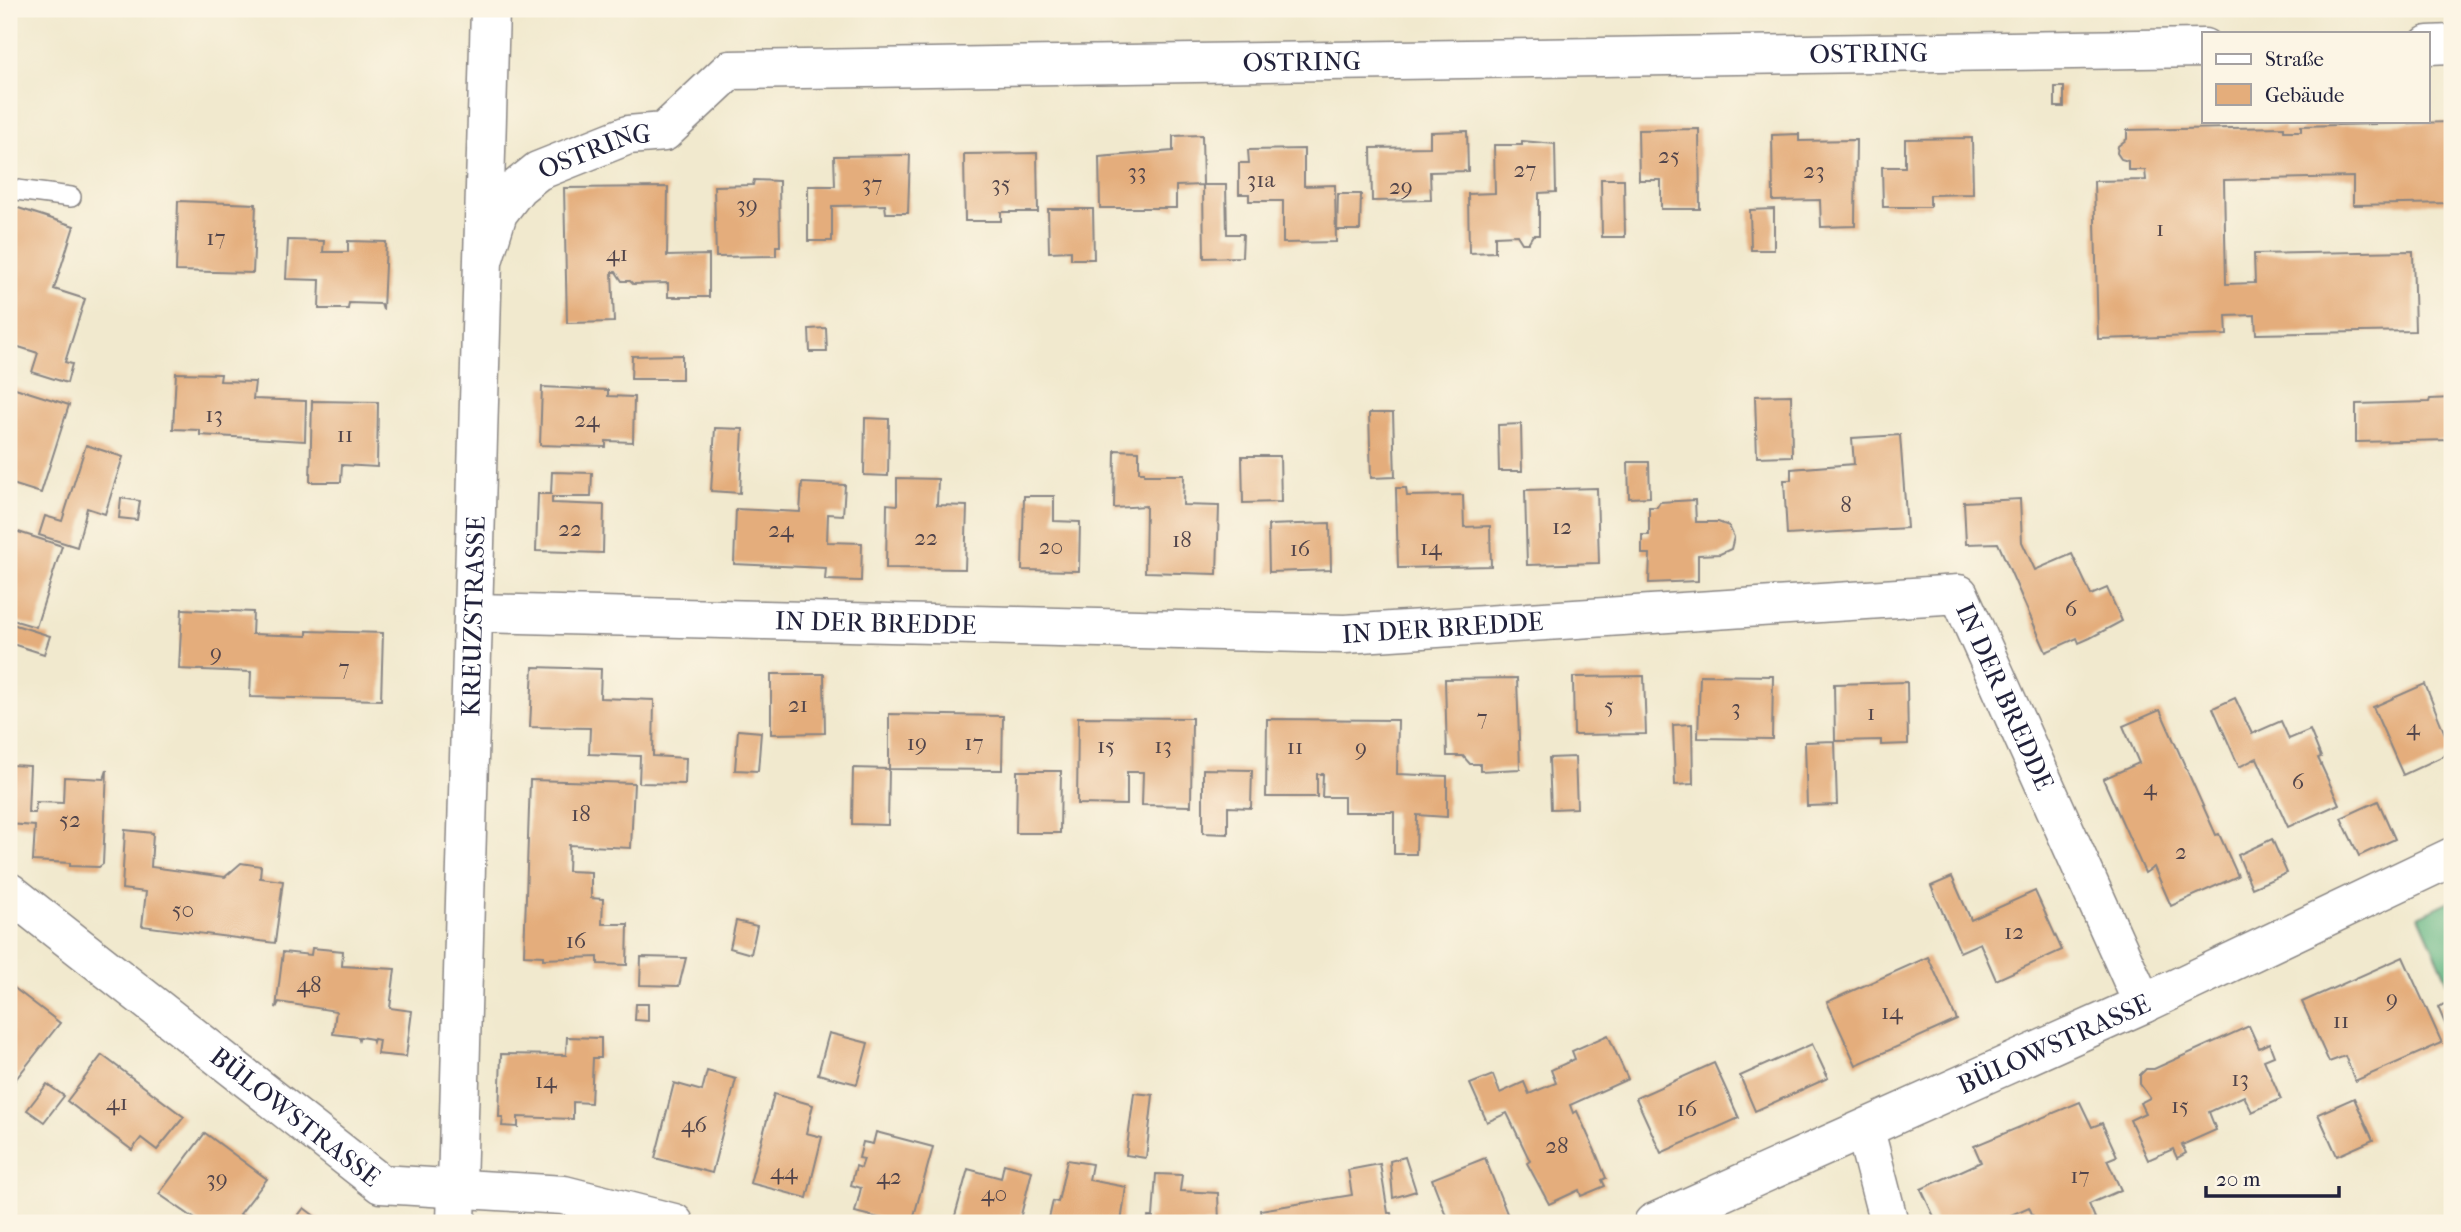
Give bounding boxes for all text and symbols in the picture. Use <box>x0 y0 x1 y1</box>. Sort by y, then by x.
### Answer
legend <box>2202 32 2430 122</box>
street label: OSTRING <box>1809 37 1928 70</box>
street label: OSTRING <box>1242 46 1361 78</box>
text: Straße <box>2265 47 2324 71</box>
text: Gebäude <box>2265 83 2345 107</box>
street label: OSTRING <box>534 118 652 185</box>
house number: 25 <box>1658 142 1680 169</box>
house number: 27 <box>1514 156 1536 183</box>
house number: 23 <box>1803 157 1825 184</box>
house number: 33 <box>1128 158 1146 185</box>
house number: 31a <box>1247 166 1276 193</box>
house number: 37 <box>862 170 882 197</box>
house number: 35 <box>991 170 1011 197</box>
house number: 29 <box>1389 173 1413 200</box>
house number: 39 <box>736 191 758 218</box>
house number: 1 <box>2156 215 2164 242</box>
house number: 17 <box>206 224 226 251</box>
house number: 41 <box>606 240 628 267</box>
house number: 13 <box>205 401 223 428</box>
house number: 24 <box>574 406 601 433</box>
house number: 11 <box>337 421 353 448</box>
house number: 8 <box>1840 491 1852 518</box>
house number: 12 <box>1552 513 1572 540</box>
street label: KREUZSTRASSE <box>455 515 492 717</box>
house number: 22 <box>558 515 582 542</box>
house number: 24 <box>768 516 795 543</box>
house number: 22 <box>914 524 938 551</box>
house number: 18 <box>1172 526 1192 553</box>
house number: 20 <box>1039 533 1063 560</box>
house number: 14 <box>1420 534 1443 561</box>
house number: 16 <box>1290 535 1311 562</box>
house number: 6 <box>2065 595 2078 622</box>
street label: IN DER BREDDE <box>1949 598 2060 795</box>
street label: IN DER BREDDE <box>775 605 977 641</box>
street label: IN DER BREDDE <box>1341 606 1544 650</box>
house number: 9 <box>210 639 222 666</box>
house number: 7 <box>338 654 350 681</box>
house number: 21 <box>788 691 808 718</box>
house number: 5 <box>1604 692 1614 719</box>
house number: 3 <box>1731 694 1741 721</box>
house number: 1 <box>1867 699 1875 726</box>
house number: 7 <box>1476 704 1488 731</box>
house number: 4 <box>2406 714 2421 741</box>
house number: 19 <box>907 729 927 756</box>
house number: 17 <box>964 729 984 756</box>
house number: 15 <box>1097 732 1115 759</box>
house number: 13 <box>1154 732 1172 759</box>
house number: 11 <box>1287 733 1303 760</box>
house number: 9 <box>1355 734 1367 761</box>
house number: 6 <box>2292 768 2305 795</box>
house number: 4 <box>2143 774 2158 801</box>
house number: 18 <box>571 800 591 827</box>
house number: 52 <box>59 806 81 833</box>
house number: 2 <box>2175 838 2187 865</box>
house number: 50 <box>172 896 194 923</box>
house number: 12 <box>2004 918 2024 945</box>
house number: 16 <box>566 927 587 954</box>
house number: 48 <box>296 971 322 998</box>
house number: 9 <box>2386 985 2398 1012</box>
street label: BÜLOWSTRASSE <box>1953 988 2155 1101</box>
house number: 14 <box>1881 998 1904 1025</box>
house number: 11 <box>2333 1007 2349 1034</box>
street label: BÜLOWSTRASSE <box>204 1041 386 1193</box>
house number: 13 <box>2231 1065 2249 1092</box>
house number: 14 <box>535 1067 558 1094</box>
house number: 41 <box>106 1089 128 1116</box>
house number: 15 <box>2171 1092 2189 1119</box>
house number: 16 <box>1677 1095 1698 1122</box>
house number: 46 <box>681 1111 708 1138</box>
house number: 28 <box>1545 1132 1569 1159</box>
scale bar <box>2206 1155 2338 1199</box>
house number: 44 <box>770 1158 799 1185</box>
house number: 17 <box>2070 1162 2090 1189</box>
house number: 42 <box>876 1163 902 1190</box>
house number: 39 <box>206 1165 228 1192</box>
text: 20 m <box>2216 1167 2261 1191</box>
house number: 40 <box>981 1180 1007 1207</box>

